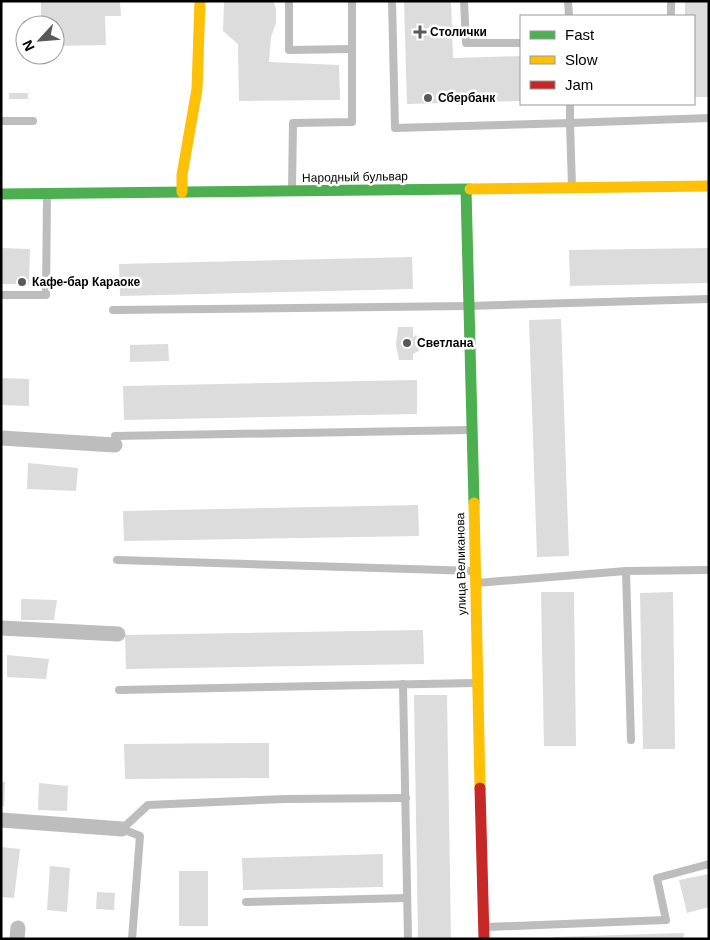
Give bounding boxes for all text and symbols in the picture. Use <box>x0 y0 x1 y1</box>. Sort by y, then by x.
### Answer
north arrow <box>15 15 65 65</box>
legend <box>520 15 695 105</box>
place label: Столички <box>430 25 487 39</box>
marker: Столички <box>414 26 426 38</box>
text: Fast <box>565 26 595 43</box>
text: N <box>19 38 38 54</box>
text: Slow <box>565 51 598 68</box>
text: Jam <box>565 76 593 93</box>
place label: Сбербанк <box>438 91 496 105</box>
marker: Сбербанк <box>422 92 434 104</box>
street label: Народный бульвар <box>302 169 408 185</box>
place label: Кафе-бар Караоке <box>32 275 140 289</box>
marker: Кафе-бар Караоке <box>16 276 28 288</box>
place label: Светлана <box>417 336 474 350</box>
marker: Светлана <box>401 337 413 349</box>
street label: улица Великанова <box>453 512 469 615</box>

